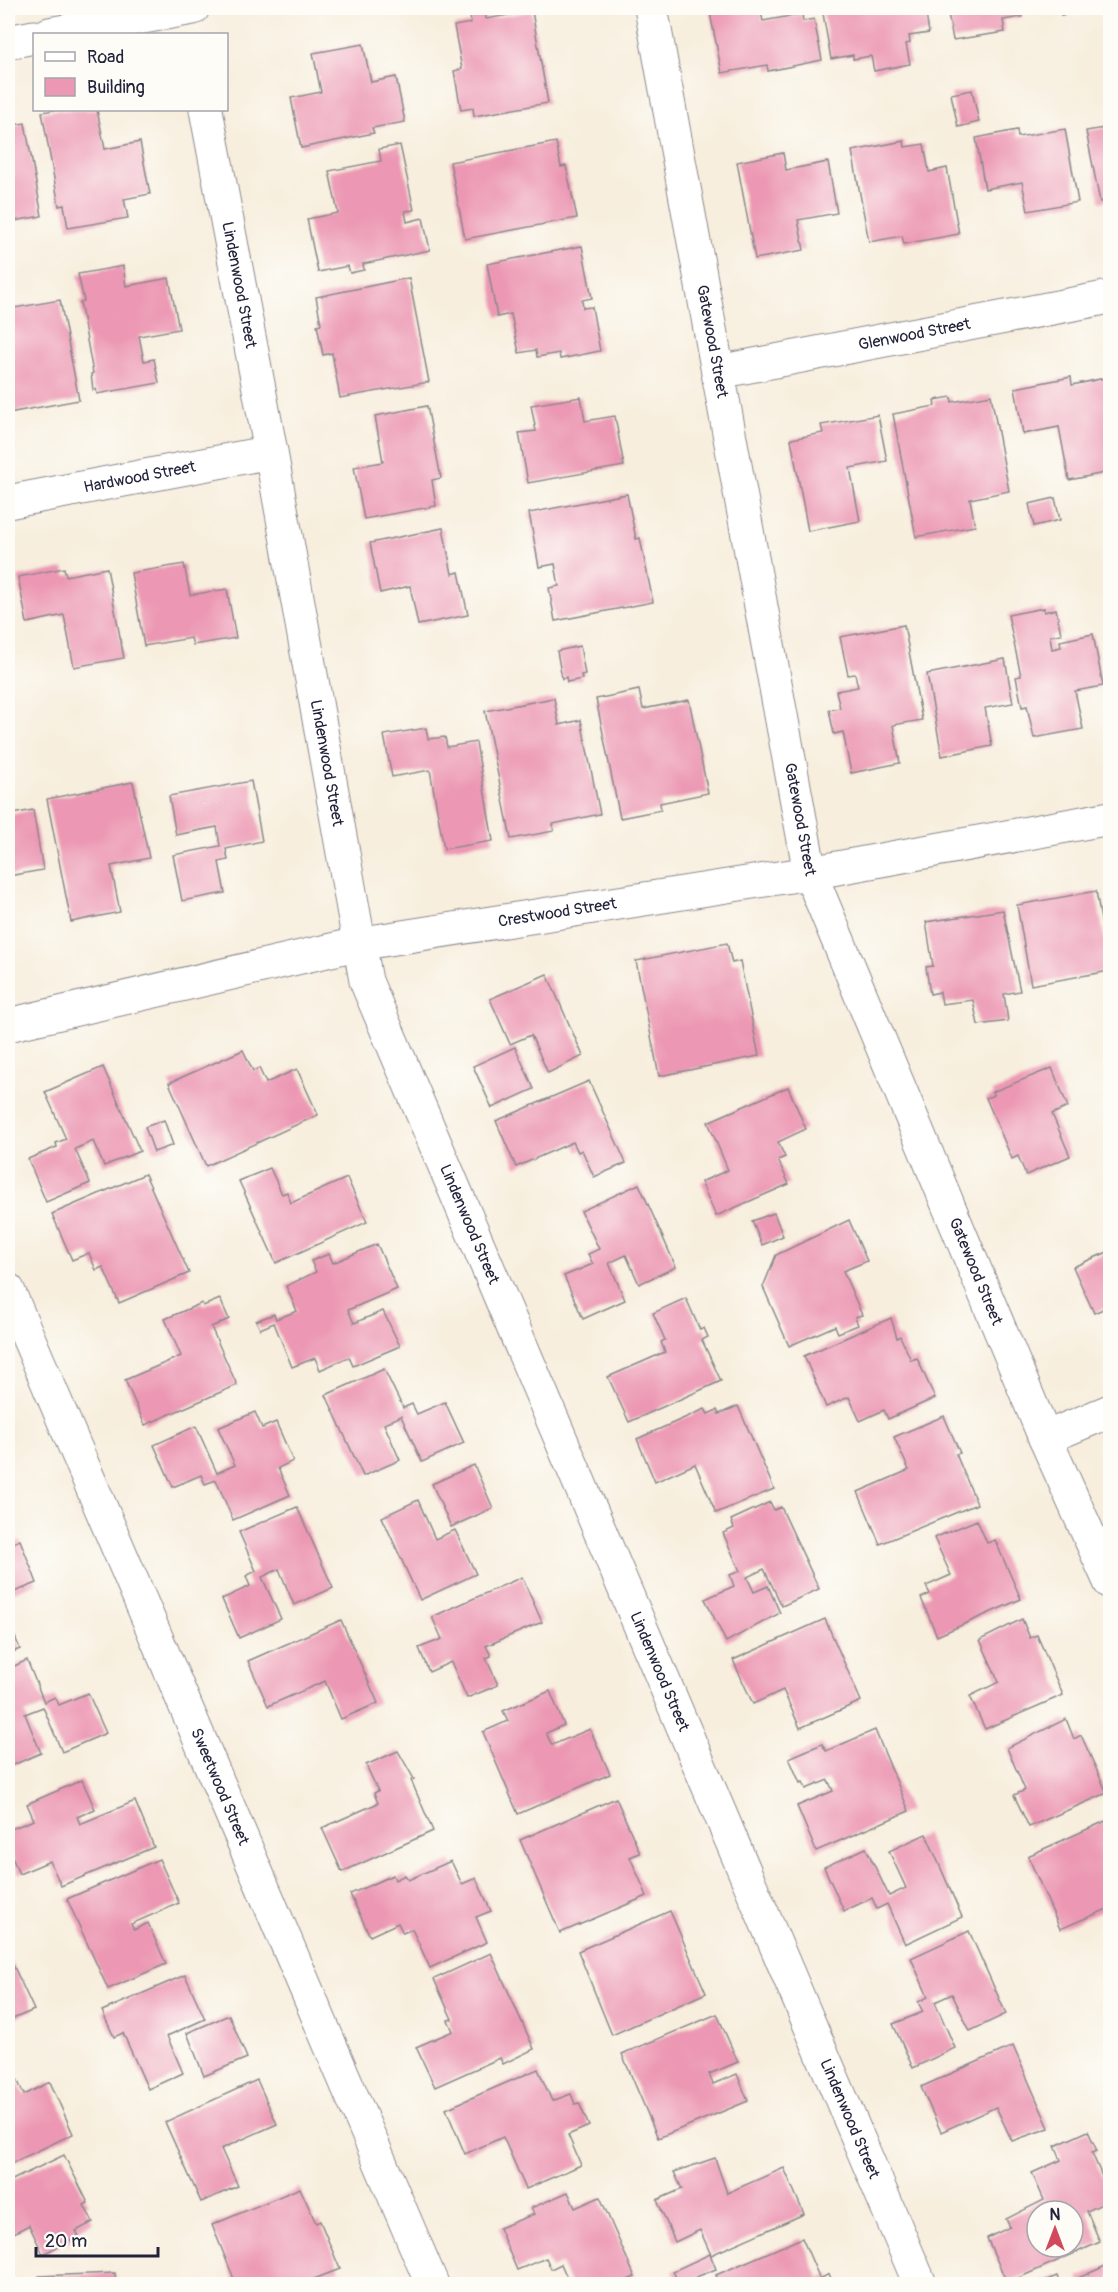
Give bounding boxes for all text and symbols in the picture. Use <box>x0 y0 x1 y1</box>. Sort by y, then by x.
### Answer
legend <box>33 33 228 111</box>
text: Road <box>87 46 124 69</box>
text: Building <box>87 76 145 99</box>
street label: Lindenwood Street <box>217 220 261 350</box>
street label: Gatewood Street <box>692 283 733 400</box>
street label: Glenwood Street <box>857 314 973 355</box>
street label: Hardwood Street <box>82 456 198 497</box>
street label: Lindenwood Street <box>306 698 348 828</box>
street label: Gatewood Street <box>780 761 820 878</box>
street label: Crestwood Street <box>497 893 618 932</box>
street label: Lindenwood Street <box>435 1161 504 1288</box>
street label: Gatewood Street <box>944 1215 1007 1329</box>
street label: Lindenwood Street <box>625 1609 694 1735</box>
street label: Sweetwood Street <box>186 1725 254 1849</box>
street label: Lindenwood Street <box>815 2056 884 2182</box>
north arrow <box>1025 2199 1085 2259</box>
text: N <box>1050 2205 1061 2225</box>
scale bar <box>36 2220 158 2258</box>
text: 20 m <box>45 2230 87 2253</box>

